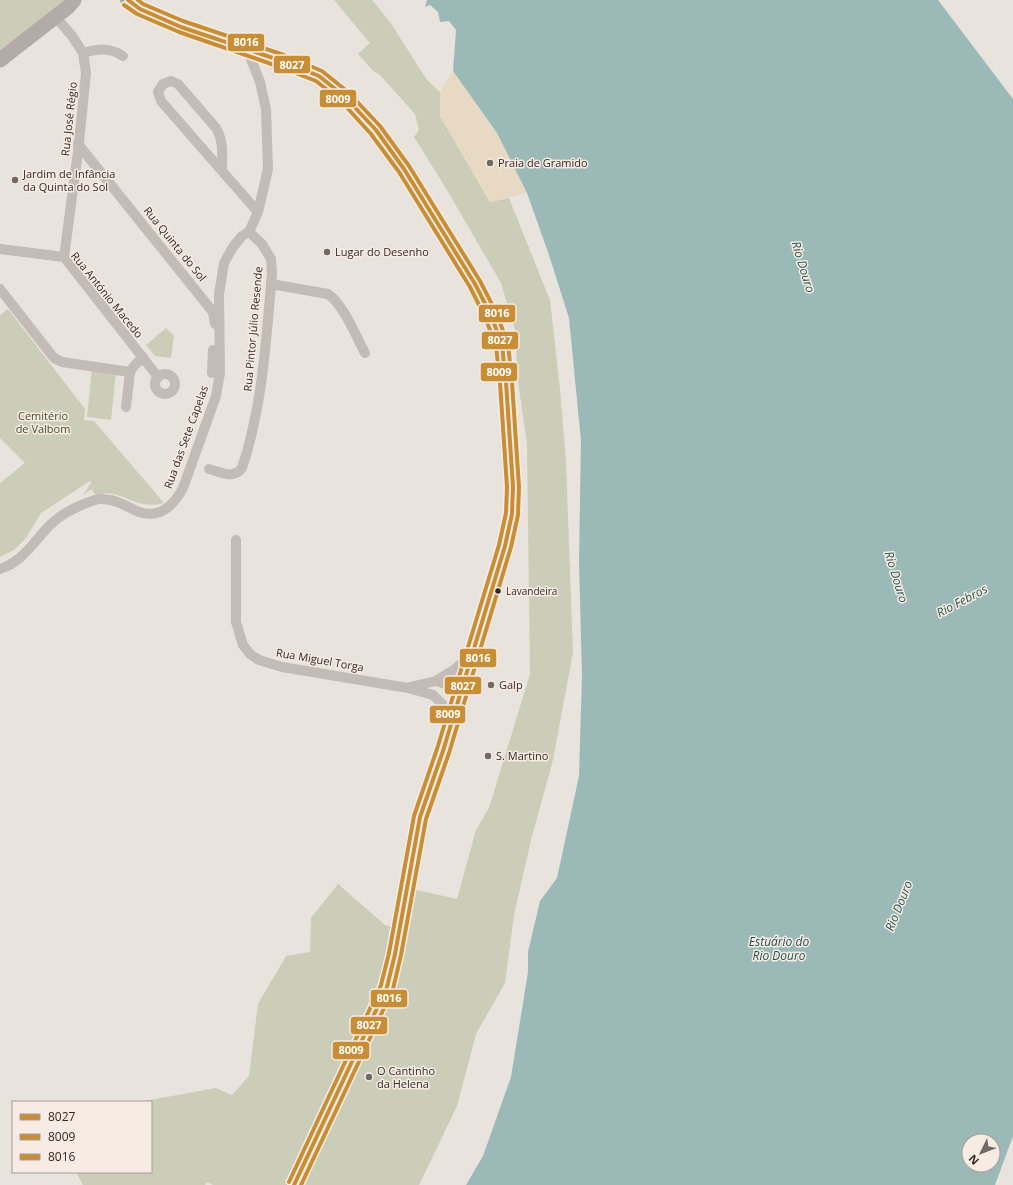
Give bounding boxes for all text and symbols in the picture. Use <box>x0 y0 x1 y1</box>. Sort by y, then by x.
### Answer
line badge: 8016 <box>227 33 265 52</box>
text: 8016 <box>233 34 259 49</box>
line badge: 8027 <box>273 55 311 74</box>
text: 8027 <box>279 57 305 72</box>
street label: Rua José Régio <box>57 81 80 157</box>
line badge: 8009 <box>319 89 357 108</box>
text: 8009 <box>325 91 351 106</box>
place label: Praia de Gramido <box>498 155 588 170</box>
marker: Praia de Gramido <box>485 158 495 168</box>
place label: Jardim de Infância da Quinta do Sol <box>22 166 115 194</box>
marker: Jardim de Infância da Quinta do Sol <box>10 175 20 185</box>
street label: Rua Quinta do Sol <box>141 203 210 284</box>
water label: Rio Douro <box>788 239 819 295</box>
place label: Lugar do Desenho <box>335 244 429 259</box>
marker: Lugar do Desenho <box>322 247 332 257</box>
street label: Rua António Macedo <box>68 249 147 341</box>
street label: Rua Pintor Júlio Resende <box>240 266 265 392</box>
line badge: 8016 <box>478 304 516 323</box>
text: 8016 <box>484 305 510 320</box>
line badge: 8027 <box>481 331 519 350</box>
text: 8027 <box>487 332 513 347</box>
line badge: 8009 <box>480 362 518 382</box>
text: 8009 <box>486 364 512 379</box>
street label: Rua das Sete Capelas <box>160 383 211 490</box>
park label: Cemitério de Valbom <box>16 408 70 436</box>
water label: Rio Douro <box>881 549 912 605</box>
water label: Rio Febros <box>933 580 990 621</box>
place label: Lavandeira <box>506 584 557 598</box>
marker: Lavandeira <box>493 586 503 596</box>
street label: Rua Miguel Torga <box>275 644 365 675</box>
line badge: 8016 <box>459 648 497 668</box>
text: 8016 <box>465 650 491 665</box>
line badge: 8027 <box>444 676 482 695</box>
place label: Galp <box>499 677 523 692</box>
text: 8027 <box>450 678 476 693</box>
marker: Galp <box>486 680 496 690</box>
line badge: 8009 <box>429 705 466 724</box>
text: 8009 <box>435 706 461 721</box>
place label: S. Martino <box>496 748 549 763</box>
marker: S. Martino <box>483 751 493 761</box>
water label: Rio Douro <box>881 878 916 934</box>
water label: Estuário do Rio Douro <box>749 933 809 964</box>
line badge: 8016 <box>370 989 408 1008</box>
text: 8016 <box>376 990 402 1005</box>
line badge: 8027 <box>350 1016 388 1035</box>
text: 8027 <box>356 1017 382 1032</box>
line badge: 8009 <box>332 1041 370 1060</box>
text: 8009 <box>338 1042 364 1057</box>
place label: O Cantinho da Helena <box>377 1063 435 1091</box>
marker: O Cantinho da Helena <box>364 1072 374 1082</box>
legend <box>12 1101 152 1173</box>
text: 8027 <box>48 1108 76 1125</box>
text: 8009 <box>48 1128 76 1145</box>
north arrow <box>961 1133 1001 1173</box>
text: 8016 <box>48 1148 76 1165</box>
text: N <box>965 1152 982 1169</box>

